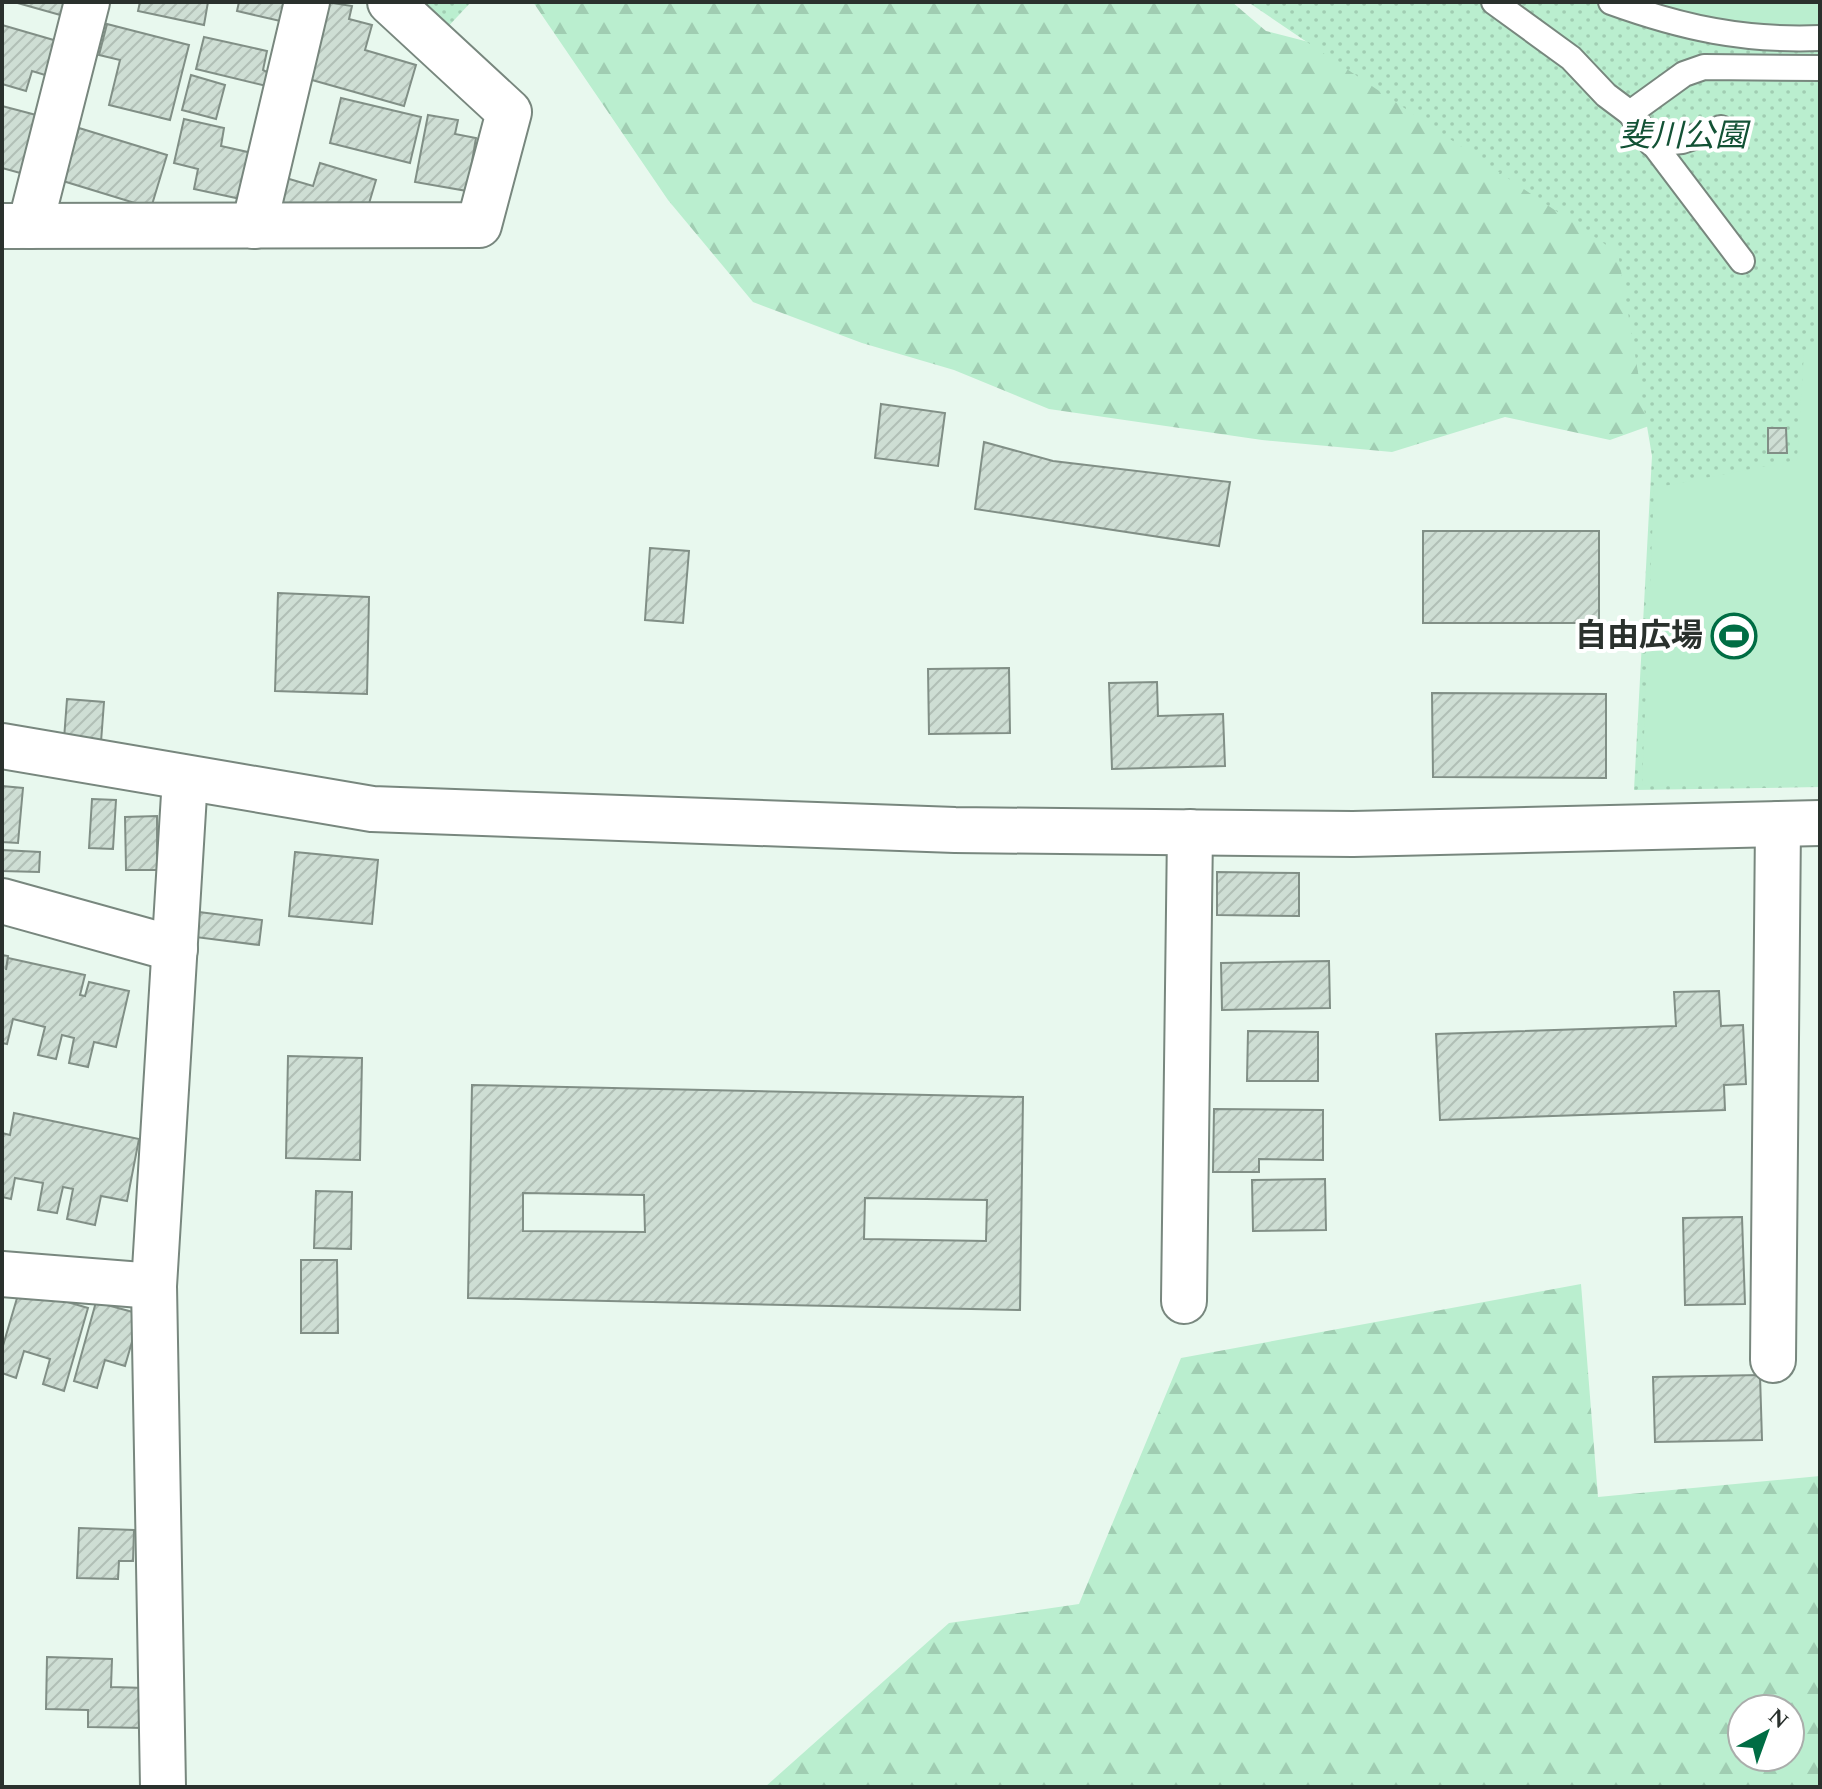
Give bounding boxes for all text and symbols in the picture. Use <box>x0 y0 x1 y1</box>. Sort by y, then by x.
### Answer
park label: 斐川公園 <box>1619 112 1751 161</box>
place label: 自由広場 <box>1575 612 1703 661</box>
sports icon: 自由広場 <box>1710 612 1758 660</box>
north arrow <box>1726 1693 1806 1773</box>
text: N <box>1761 1701 1796 1737</box>

